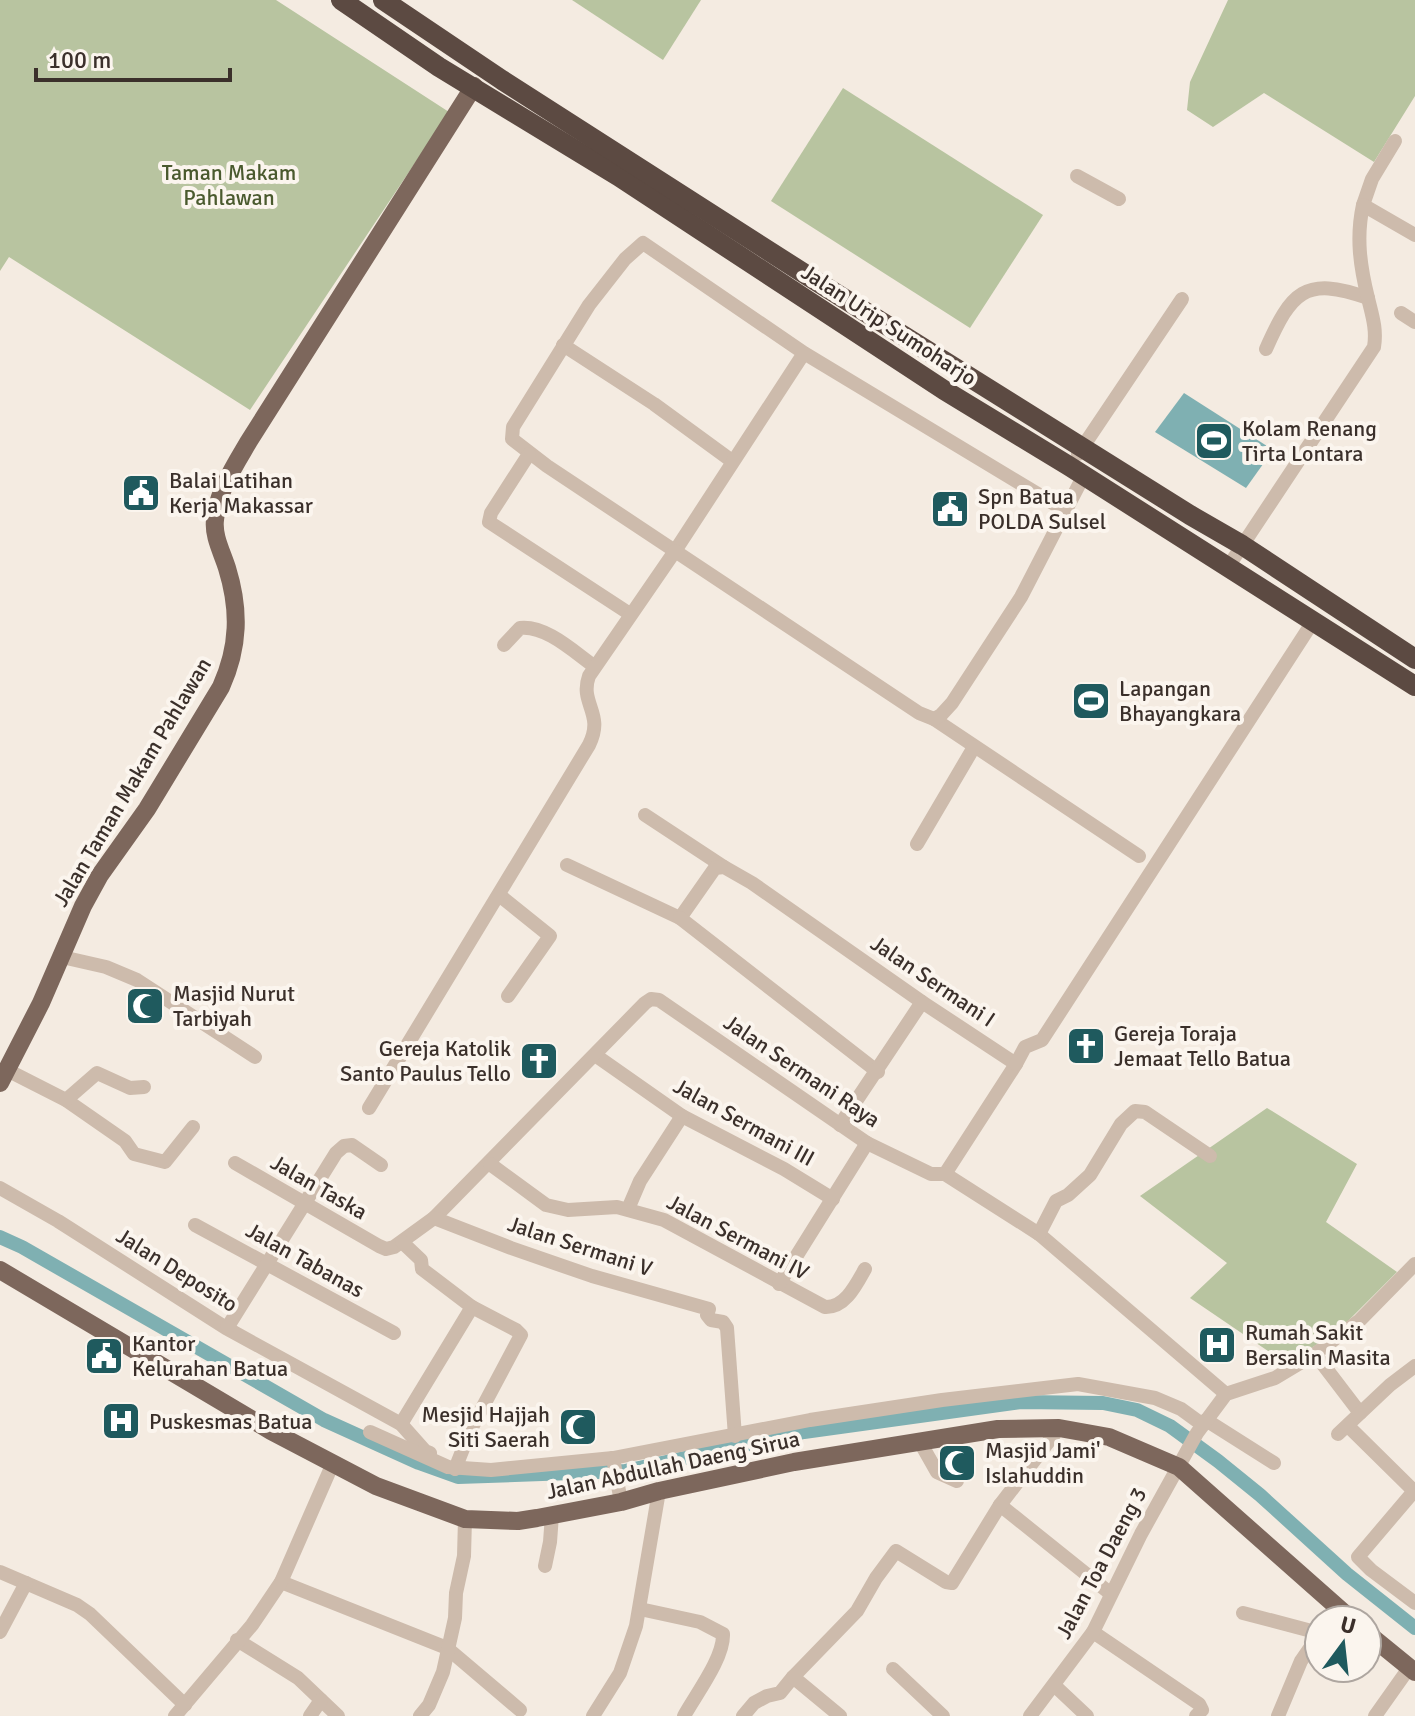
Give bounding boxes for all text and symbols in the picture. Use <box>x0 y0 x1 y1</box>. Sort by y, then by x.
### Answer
scale bar <box>36 32 230 82</box>
text: 100 m <box>48 45 111 75</box>
park label: Taman Makam Pahlawan <box>162 159 296 211</box>
street label: Jalan Urip Sumoharjo <box>797 258 981 392</box>
place label: Kolam Renang Tirta Lontara <box>1242 415 1377 467</box>
sports icon: Kolam Renang Tirta Lontara <box>1193 420 1235 462</box>
place label: Balai Latihan Kerja Makassar <box>169 467 313 519</box>
public building icon: Balai Latihan Kerja Makassar <box>120 472 162 514</box>
place label: Spn Batua POLDA Sulsel <box>978 483 1106 535</box>
public building icon: Spn Batua POLDA Sulsel <box>929 488 971 530</box>
street label: Jalan Taman Makam Pahlawan <box>47 653 217 911</box>
place label: Lapangan Bhayangkara <box>1119 675 1241 727</box>
sports icon: Lapangan Bhayangkara <box>1070 680 1112 722</box>
street label: Jalan Sermani I <box>866 929 1000 1033</box>
place label: Masjid Nurut Tarbiyah <box>173 980 295 1032</box>
mosque icon: Masjid Nurut Tarbiyah <box>124 985 166 1027</box>
street label: Jalan Sermani Raya <box>719 1009 885 1133</box>
place label: Gereja Toraja Jemaat Tello Batua <box>1114 1020 1291 1072</box>
church icon: Gereja Toraja Jemaat Tello Batua <box>1065 1025 1107 1067</box>
place label: Gereja Katolik Santo Paulus Tello <box>340 1035 511 1087</box>
church icon: Gereja Katolik Santo Paulus Tello <box>518 1040 560 1082</box>
street label: Jalan Sermani III <box>669 1072 819 1172</box>
street label: Jalan Taska <box>266 1149 372 1225</box>
street label: Jalan Sermani IV <box>662 1188 814 1286</box>
street label: Jalan Sermani V <box>504 1210 656 1282</box>
street label: Jalan Tabanas <box>241 1216 369 1304</box>
street label: Jalan Deposito <box>111 1222 243 1318</box>
place label: Rumah Sakit Bersalin Masita <box>1245 1319 1391 1371</box>
hospital icon: Rumah Sakit Bersalin Masita <box>1196 1324 1238 1366</box>
place label: Kantor Kelurahan Batua <box>132 1330 288 1382</box>
public building icon: Kantor Kelurahan Batua <box>83 1335 125 1377</box>
hospital icon: Puskesmas Batua <box>100 1400 142 1442</box>
place label: Mesjid Hajjah Siti Saerah <box>422 1401 550 1453</box>
mosque icon: Mesjid Hajjah Siti Saerah <box>557 1406 599 1448</box>
place label: Puskesmas Batua <box>149 1408 312 1435</box>
street label: Jalan Abdullah Daeng Sirua <box>544 1425 802 1505</box>
place label: Masjid Jami' Islahuddin <box>985 1437 1101 1489</box>
mosque icon: Masjid Jami' Islahuddin <box>936 1442 978 1484</box>
street label: Jalan Toa Daeng 3 <box>1050 1483 1152 1643</box>
north arrow <box>1303 1604 1383 1684</box>
text: U <box>1337 1610 1359 1640</box>

